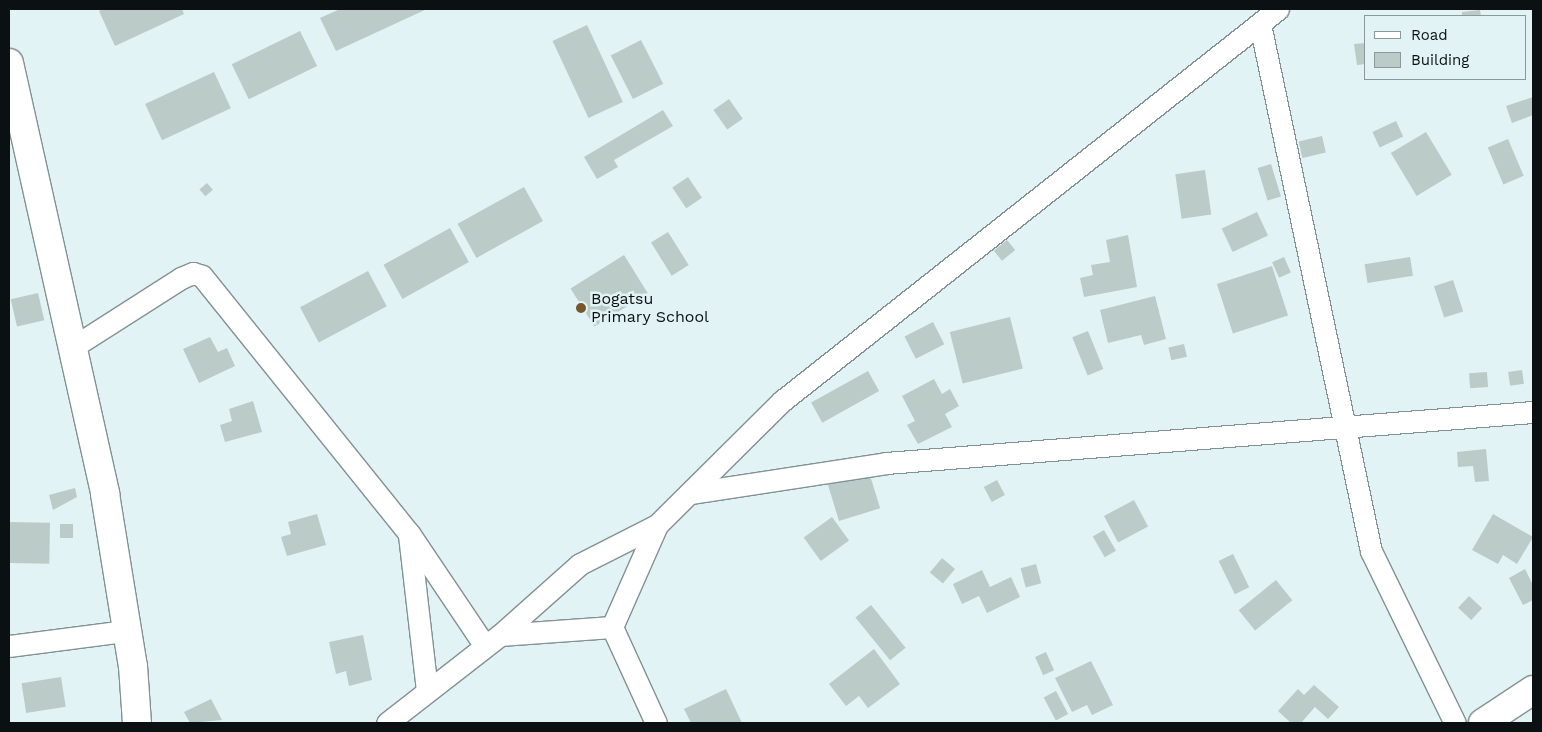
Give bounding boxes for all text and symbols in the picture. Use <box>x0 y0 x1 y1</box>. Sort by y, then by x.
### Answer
legend <box>1364 15 1527 80</box>
text: Road <box>1411 26 1448 44</box>
text: Building <box>1411 51 1469 69</box>
place label: Bogatsu Primary School <box>591 289 709 327</box>
marker: Bogatsu Primary School <box>575 302 587 314</box>

